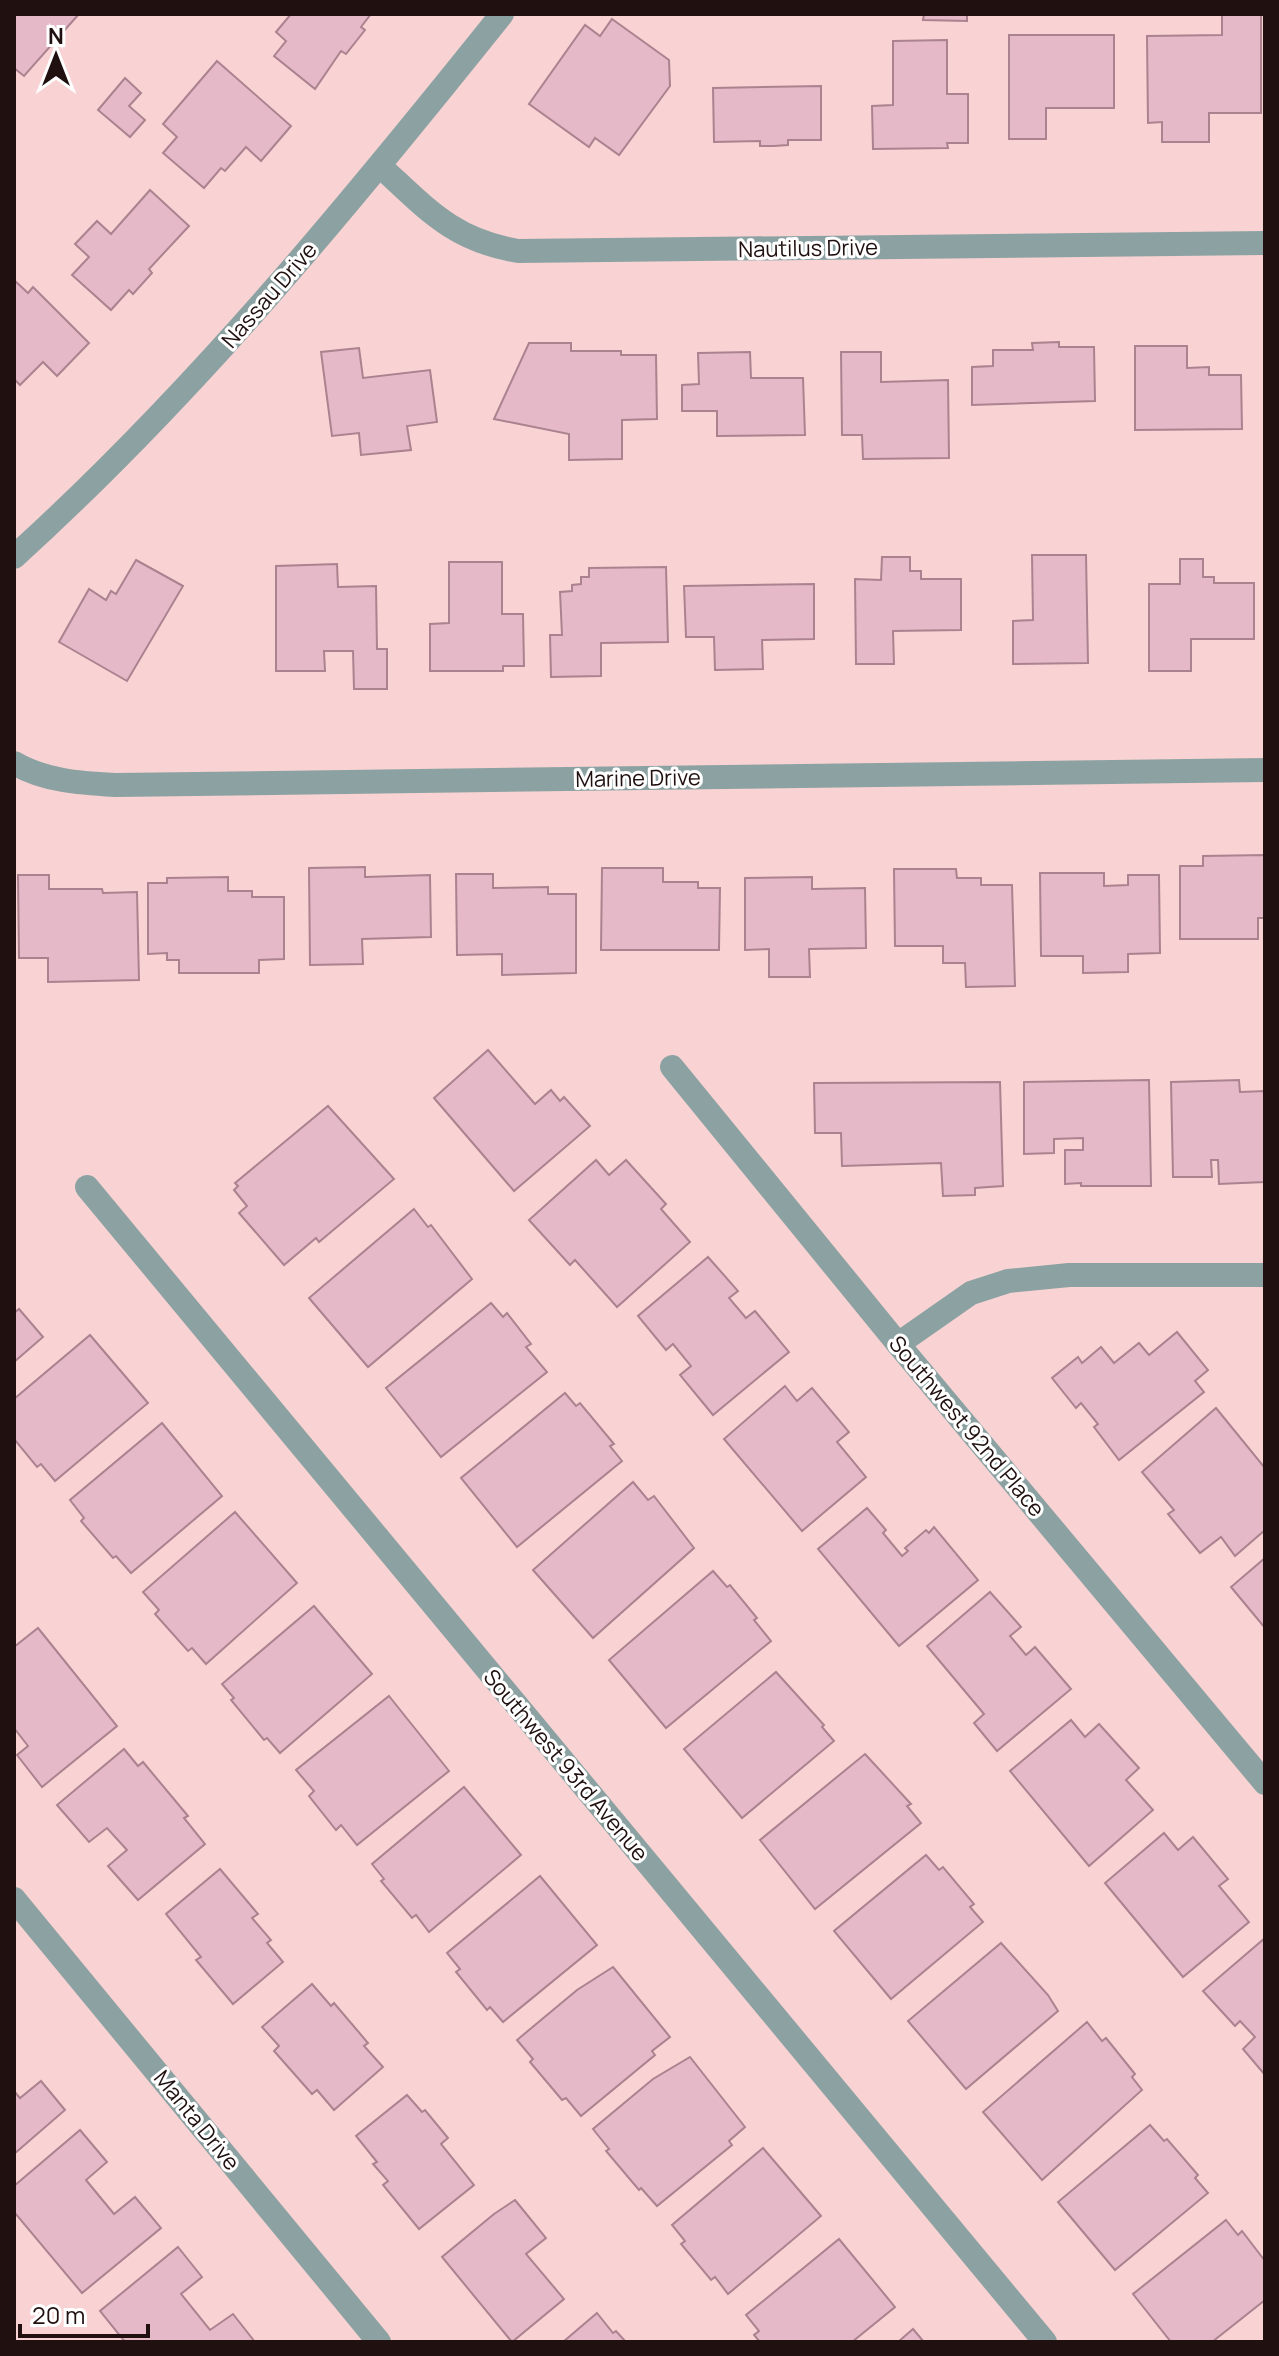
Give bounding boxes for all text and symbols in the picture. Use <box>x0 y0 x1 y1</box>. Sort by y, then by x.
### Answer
north arrow <box>16 16 96 96</box>
text: N <box>48 21 64 51</box>
street label: Nautilus Drive <box>738 232 878 264</box>
street label: Nassau Drive <box>215 235 324 354</box>
street label: Marine Drive <box>575 762 701 794</box>
street label: Southwest 92nd Place <box>882 1329 1052 1523</box>
street label: Southwest 93rd Avenue <box>477 1663 655 1867</box>
street label: Manta Drive <box>147 2064 247 2176</box>
scale bar <box>20 2288 148 2338</box>
text: 20 m <box>32 2298 85 2331</box>

